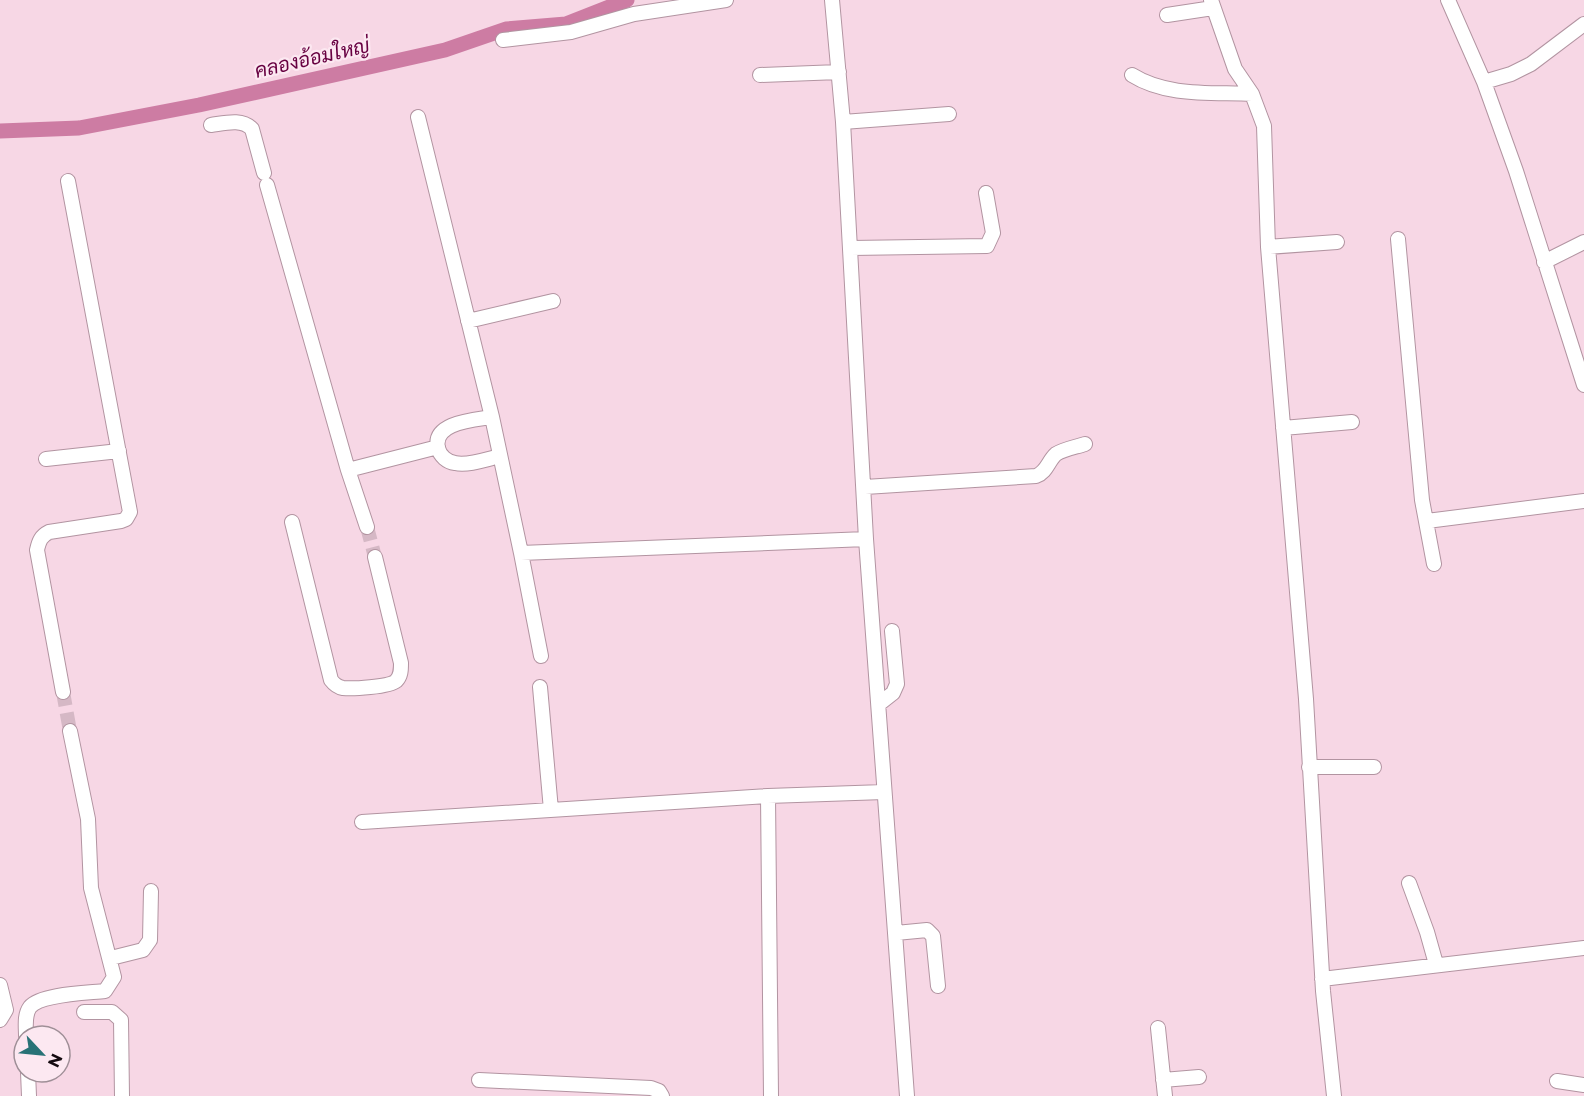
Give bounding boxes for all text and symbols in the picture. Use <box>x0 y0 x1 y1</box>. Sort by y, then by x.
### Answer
water label: คลองอ้อมใหญ่ <box>252 32 373 83</box>
north arrow <box>12 1024 72 1084</box>
text: N <box>44 1050 66 1070</box>

